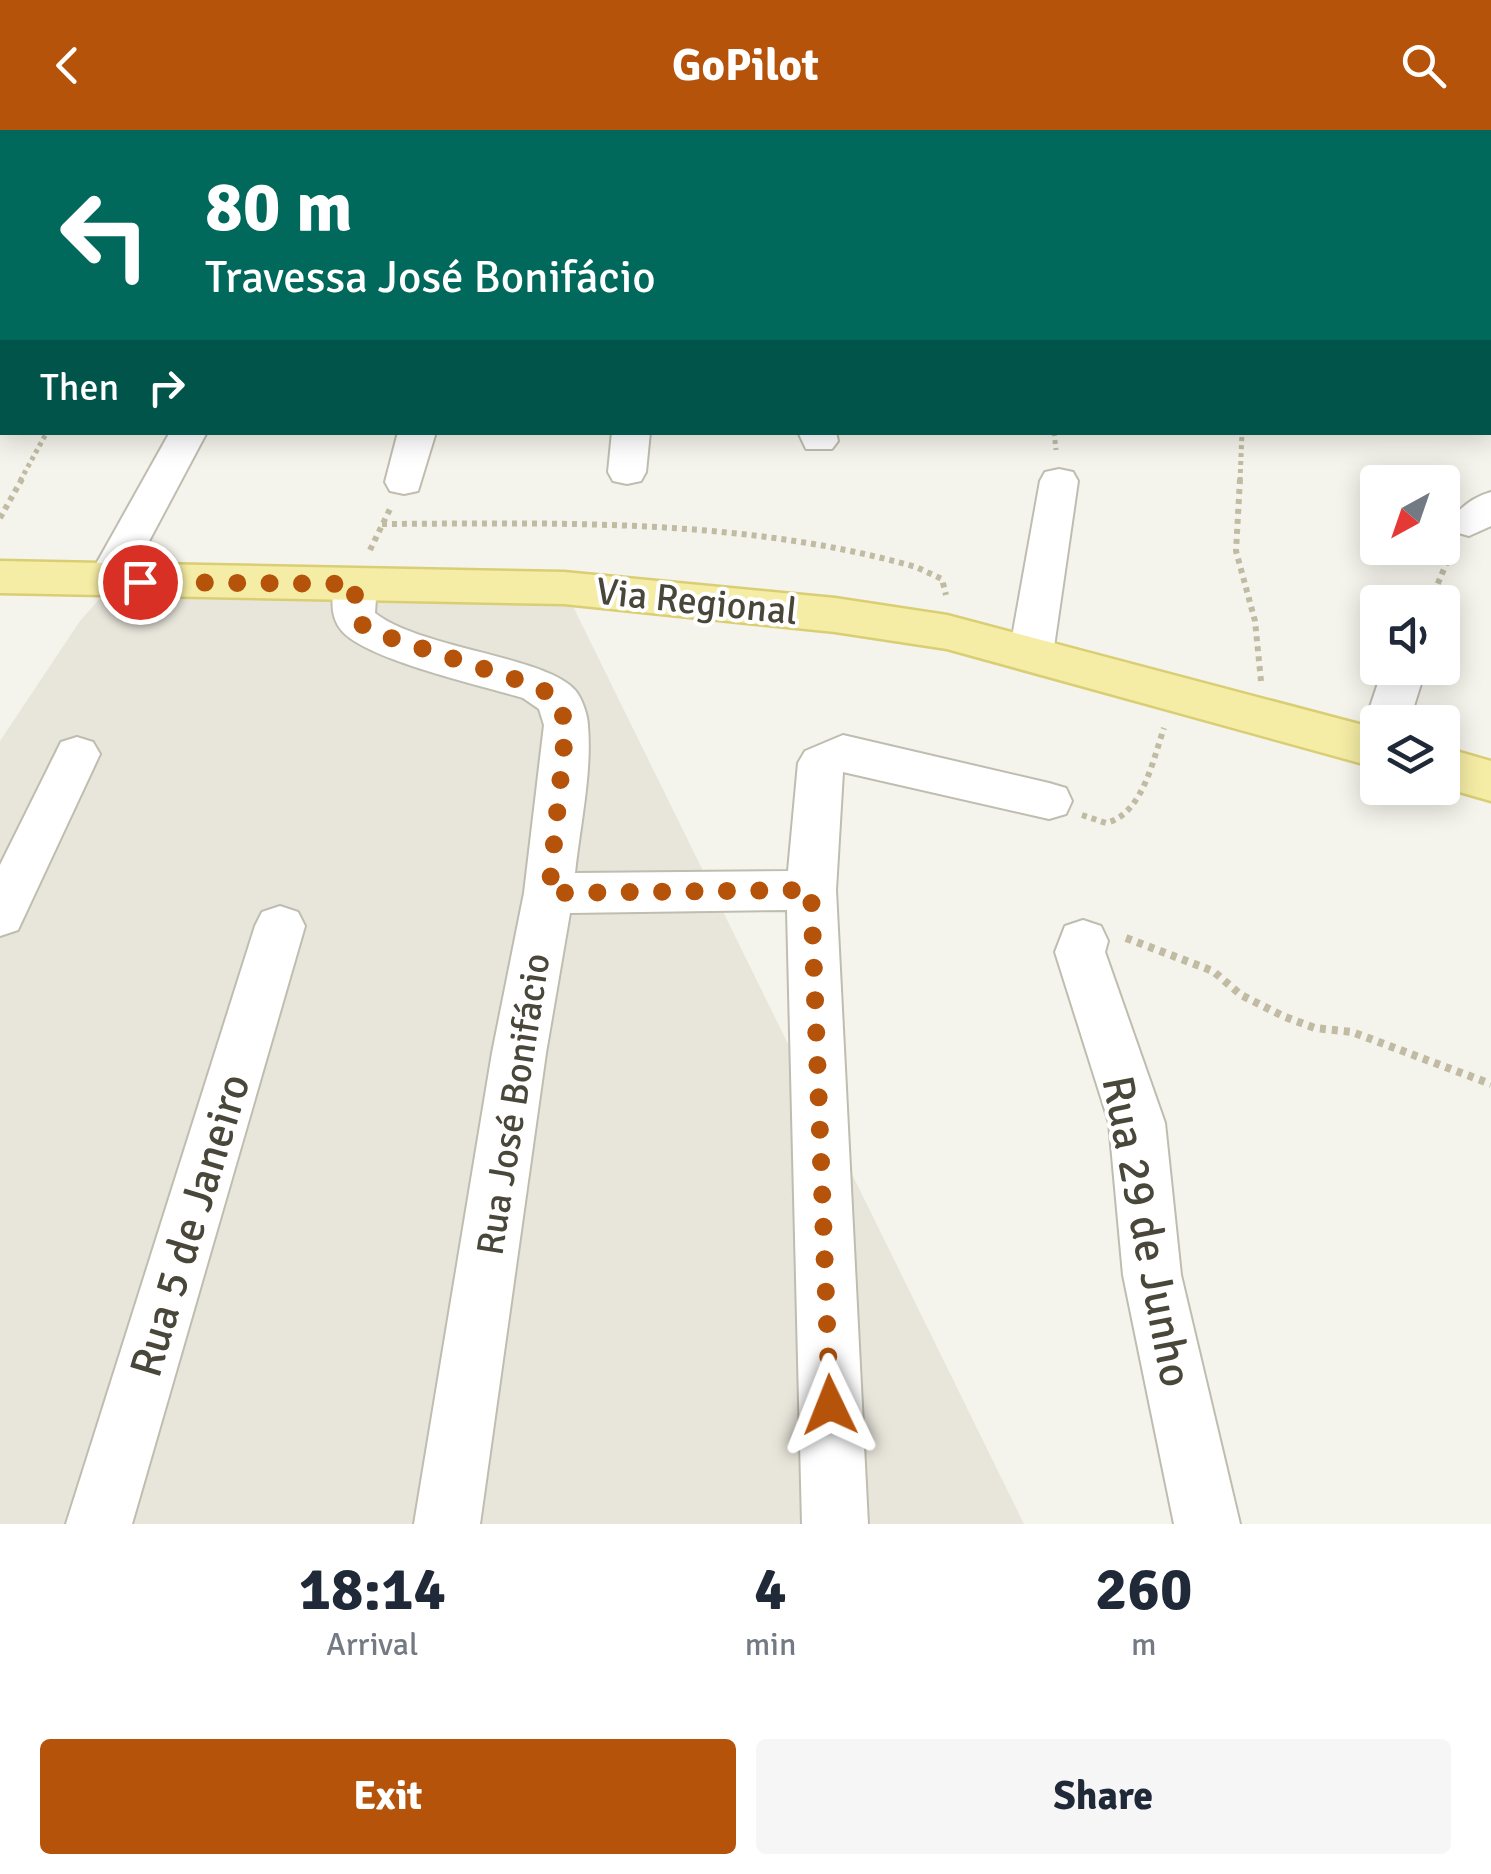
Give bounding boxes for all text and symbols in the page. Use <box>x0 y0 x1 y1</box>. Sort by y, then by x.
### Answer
icon: back <box>40 38 95 93</box>
text: GoPilot <box>672 38 819 93</box>
icon: search <box>1396 38 1451 93</box>
text: 80 m <box>205 164 353 250</box>
icon: left <box>40 170 170 300</box>
text: Travessa José Bonifácio <box>205 250 656 305</box>
icon: right <box>139 360 194 415</box>
text: Then <box>40 364 119 411</box>
north arrow <box>1360 465 1460 565</box>
map controls <box>1360 465 1460 805</box>
pin <box>98 540 183 625</box>
icon: arrive <box>113 555 168 610</box>
street label: Via Regional <box>594 568 800 635</box>
button: sound <box>1360 585 1460 685</box>
button: layers <box>1360 705 1460 805</box>
street label: Rua José Bonifácio <box>466 950 561 1258</box>
street label: Rua 5 de Janeiro <box>118 1067 263 1384</box>
street label: Rua 29 de Junho <box>1089 1071 1204 1391</box>
position arrow <box>778 1353 882 1457</box>
text: 18:14 <box>299 1553 446 1627</box>
text: 4 <box>754 1553 787 1627</box>
text: 260 <box>1095 1553 1192 1627</box>
text: Arrival <box>326 1625 418 1664</box>
text: min <box>745 1625 796 1664</box>
text: m <box>1131 1625 1156 1664</box>
button: Exit <box>40 1739 736 1854</box>
button: Share <box>756 1739 1451 1854</box>

